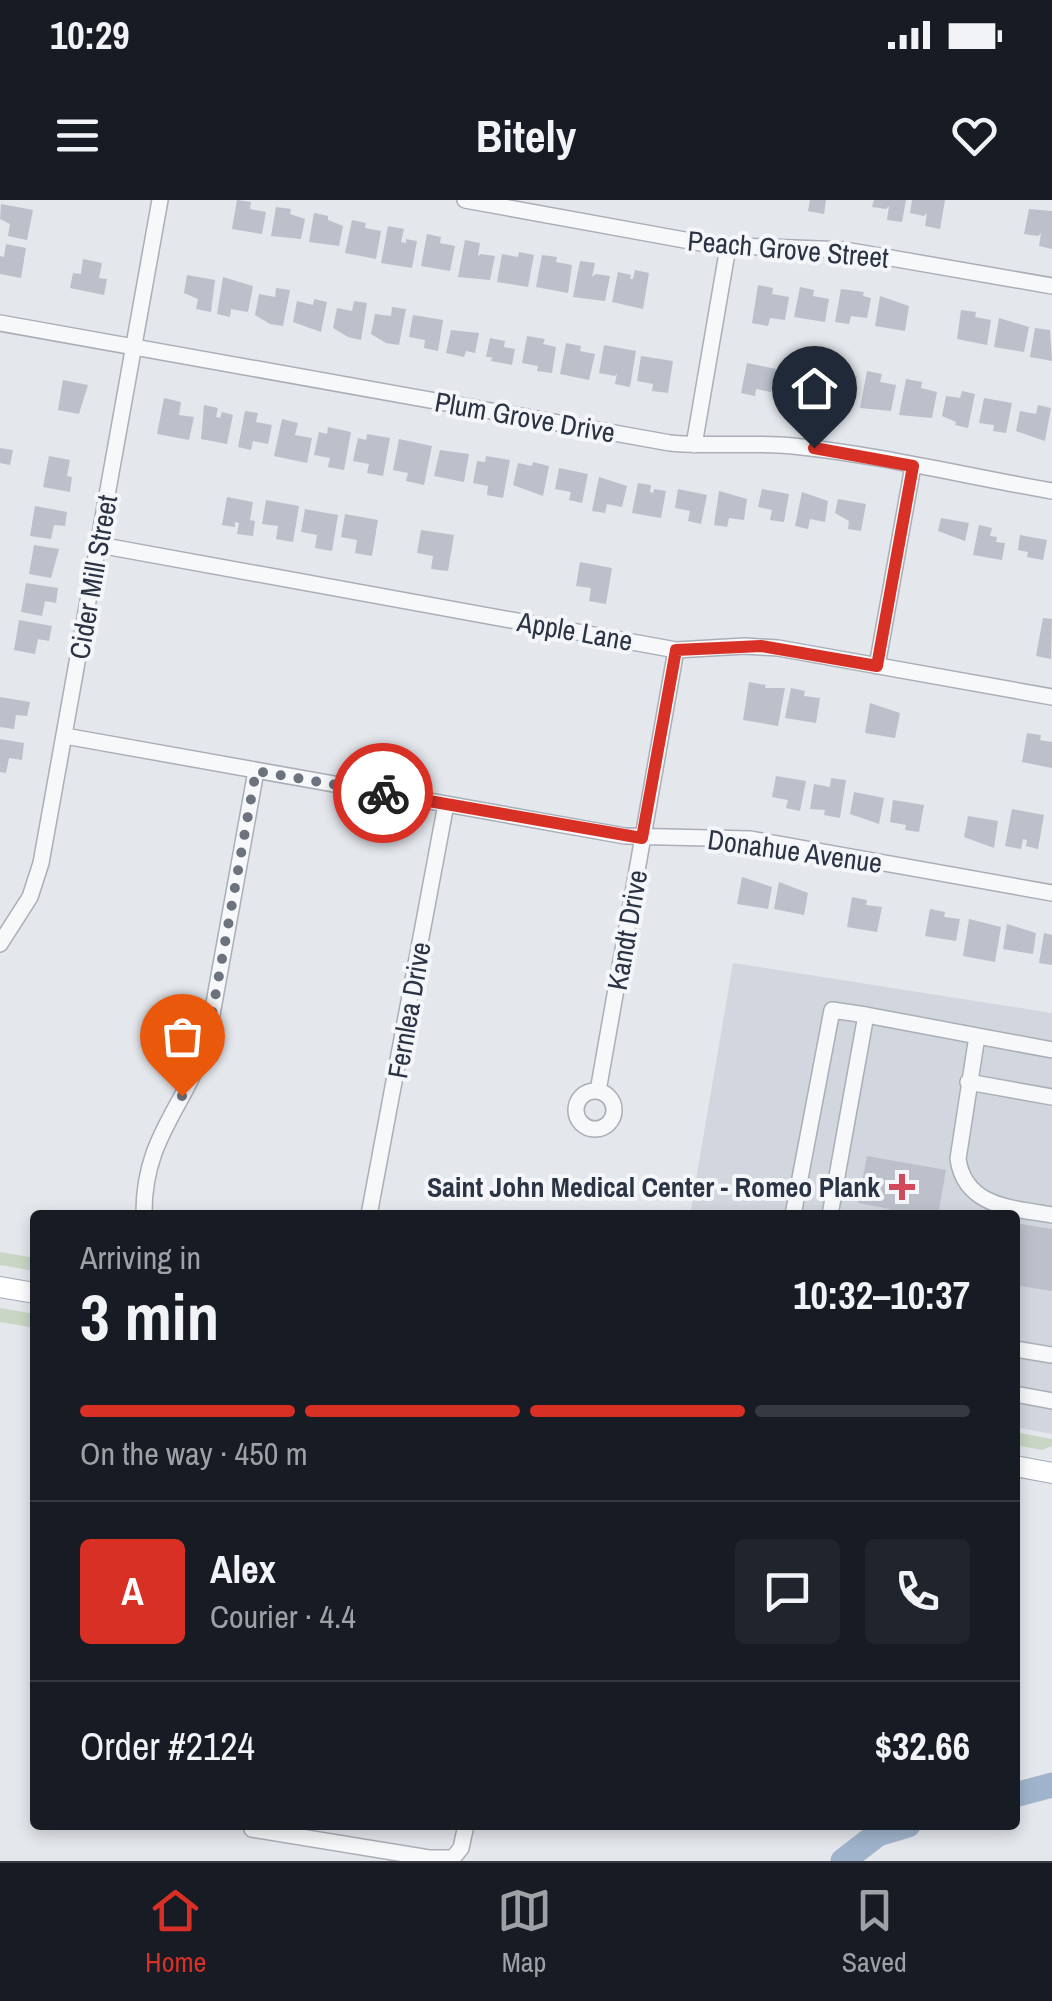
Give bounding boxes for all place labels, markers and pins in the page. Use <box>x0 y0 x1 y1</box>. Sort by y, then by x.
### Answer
pin <box>772 346 857 449</box>
pin <box>140 994 225 1097</box>
place label: Saint John Medical Center - Romeo Plank <box>427 1168 880 1206</box>
marker: Saint John Medical Center - Romeo Plank <box>889 1174 915 1200</box>

